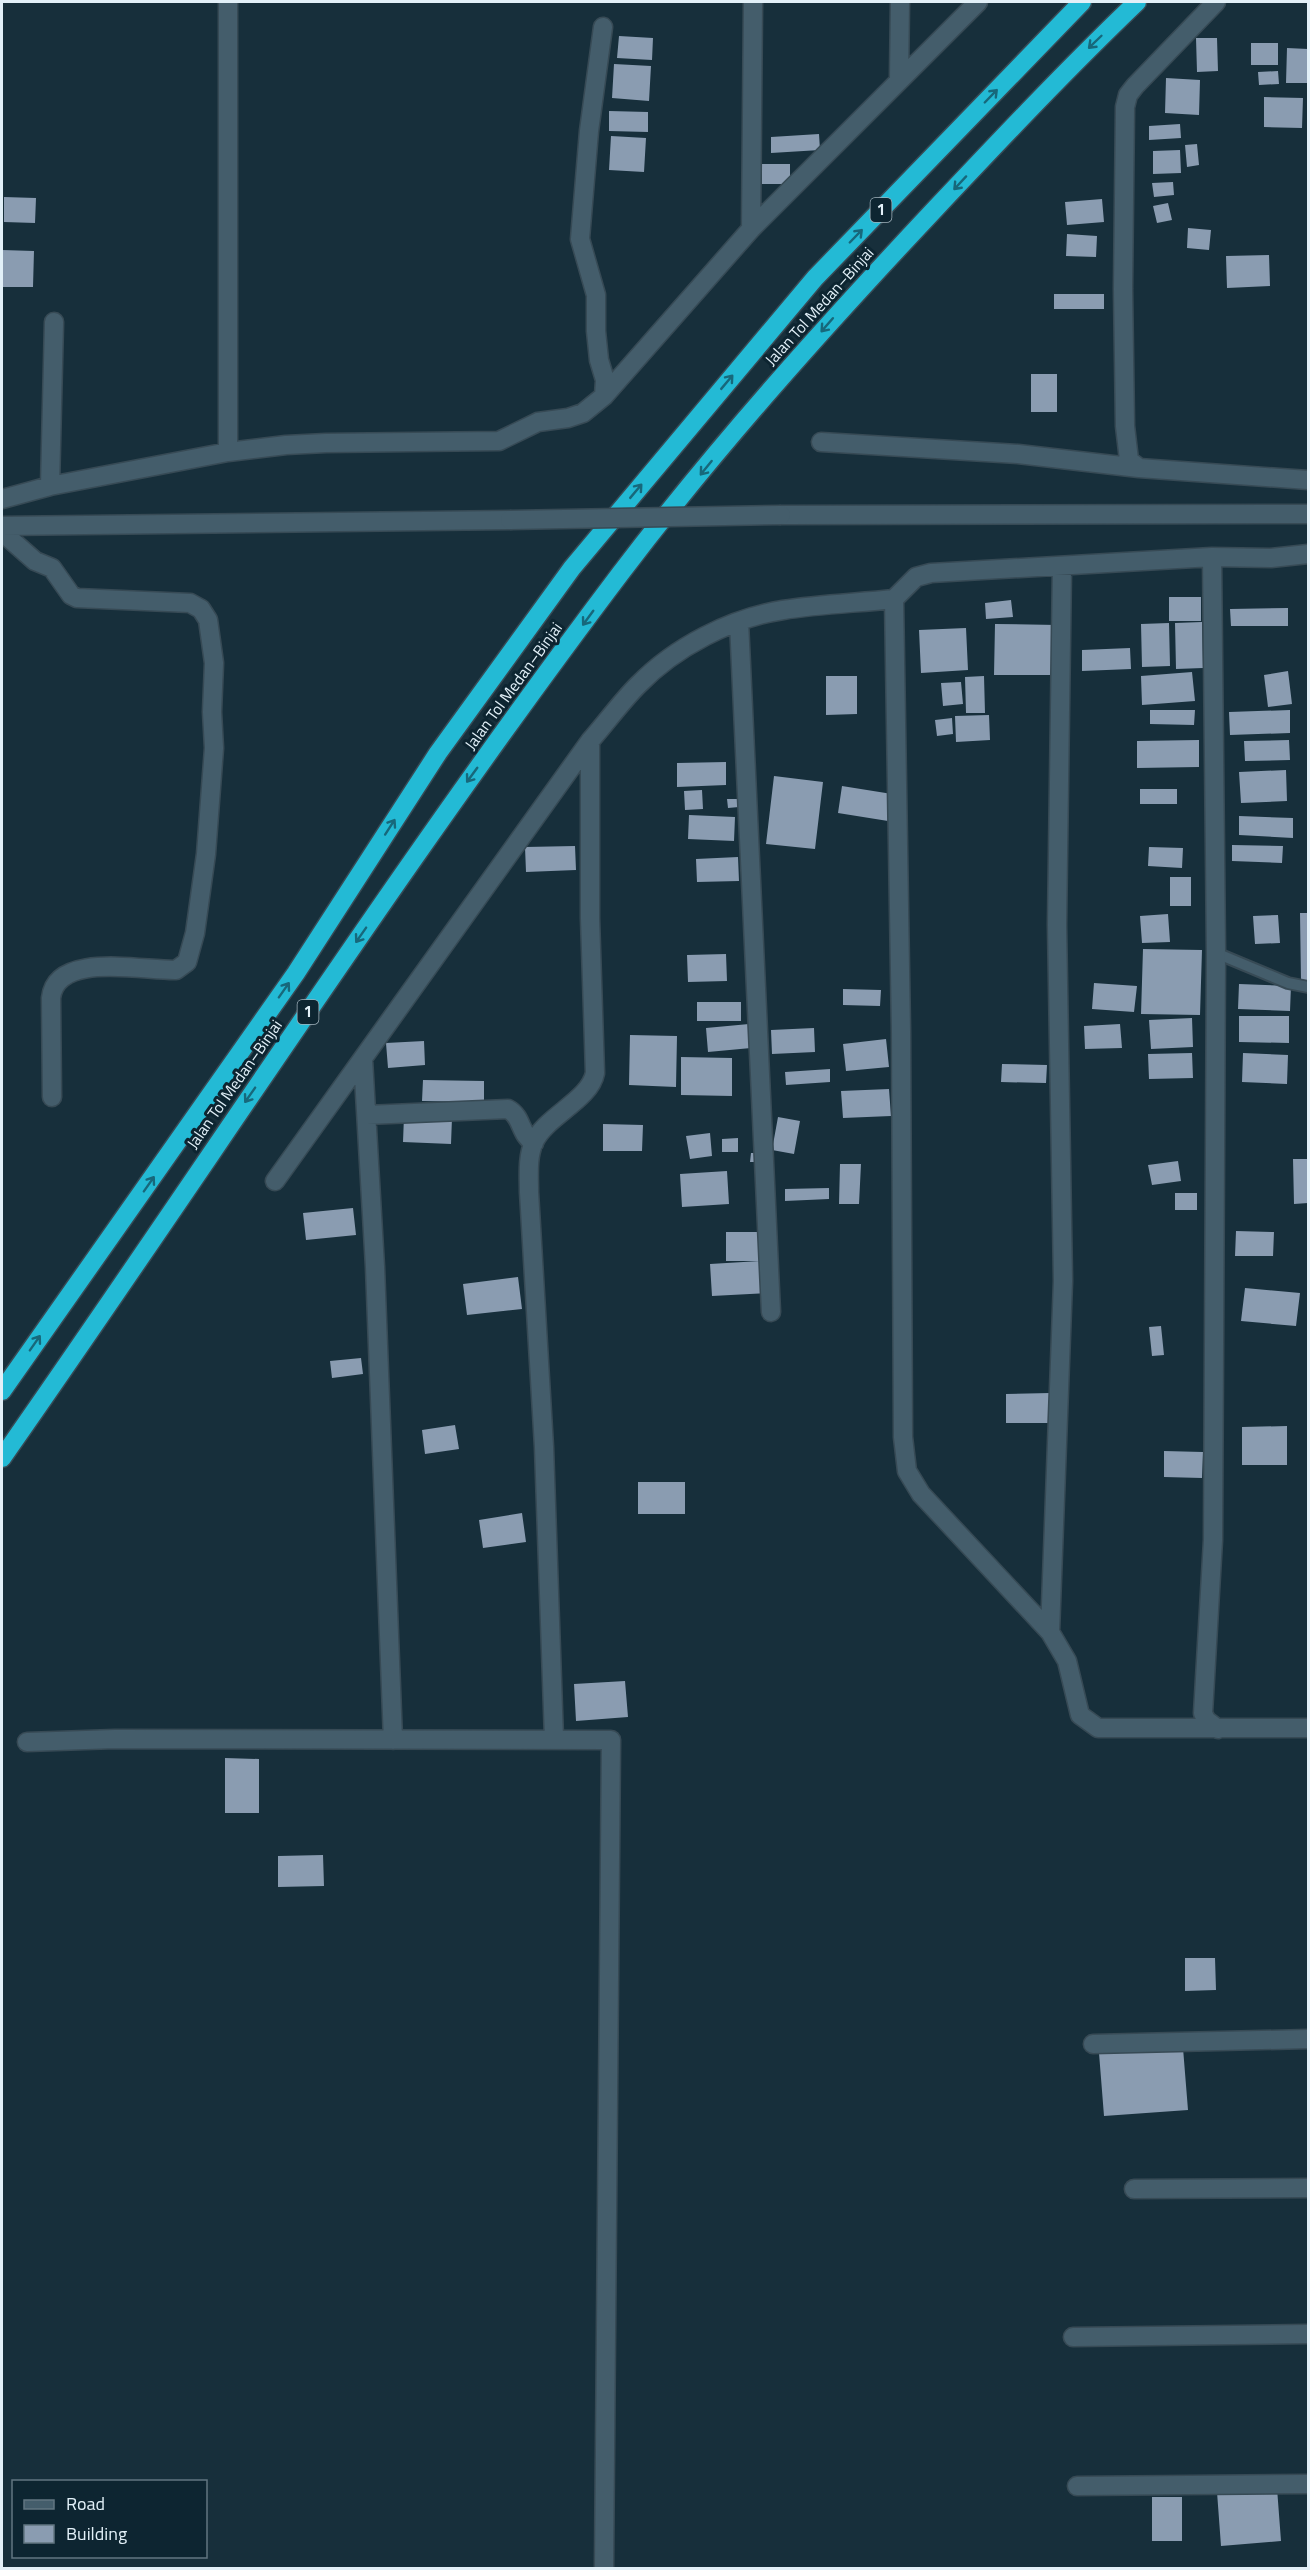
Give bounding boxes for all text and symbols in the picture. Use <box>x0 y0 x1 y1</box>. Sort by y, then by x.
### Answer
one-way arrow <box>1087 35 1102 50</box>
one-way arrow <box>984 88 998 103</box>
one-way arrow <box>953 175 967 190</box>
road number: 1 <box>870 198 892 222</box>
one-way arrow <box>848 229 862 244</box>
street label: Jalan Tol Medan–Binjai <box>759 241 879 371</box>
one-way arrow <box>820 317 834 332</box>
one-way arrow <box>720 375 734 390</box>
one-way arrow <box>699 460 712 476</box>
one-way arrow <box>629 484 643 499</box>
one-way arrow <box>582 609 594 625</box>
street label: Jalan Tol Medan–Binjai <box>458 617 568 755</box>
one-way arrow <box>466 766 478 782</box>
one-way arrow <box>384 818 397 835</box>
one-way arrow <box>355 926 367 943</box>
one-way arrow <box>278 983 290 999</box>
road number: 1 <box>298 1000 318 1024</box>
street label: Jalan Tol Medan–Binjai <box>180 1015 288 1153</box>
one-way arrow <box>244 1087 256 1103</box>
one-way arrow <box>142 1177 155 1193</box>
one-way arrow <box>29 1336 42 1352</box>
legend <box>12 2480 207 2558</box>
text: Road <box>66 2490 105 2517</box>
text: Building <box>66 2520 127 2547</box>

